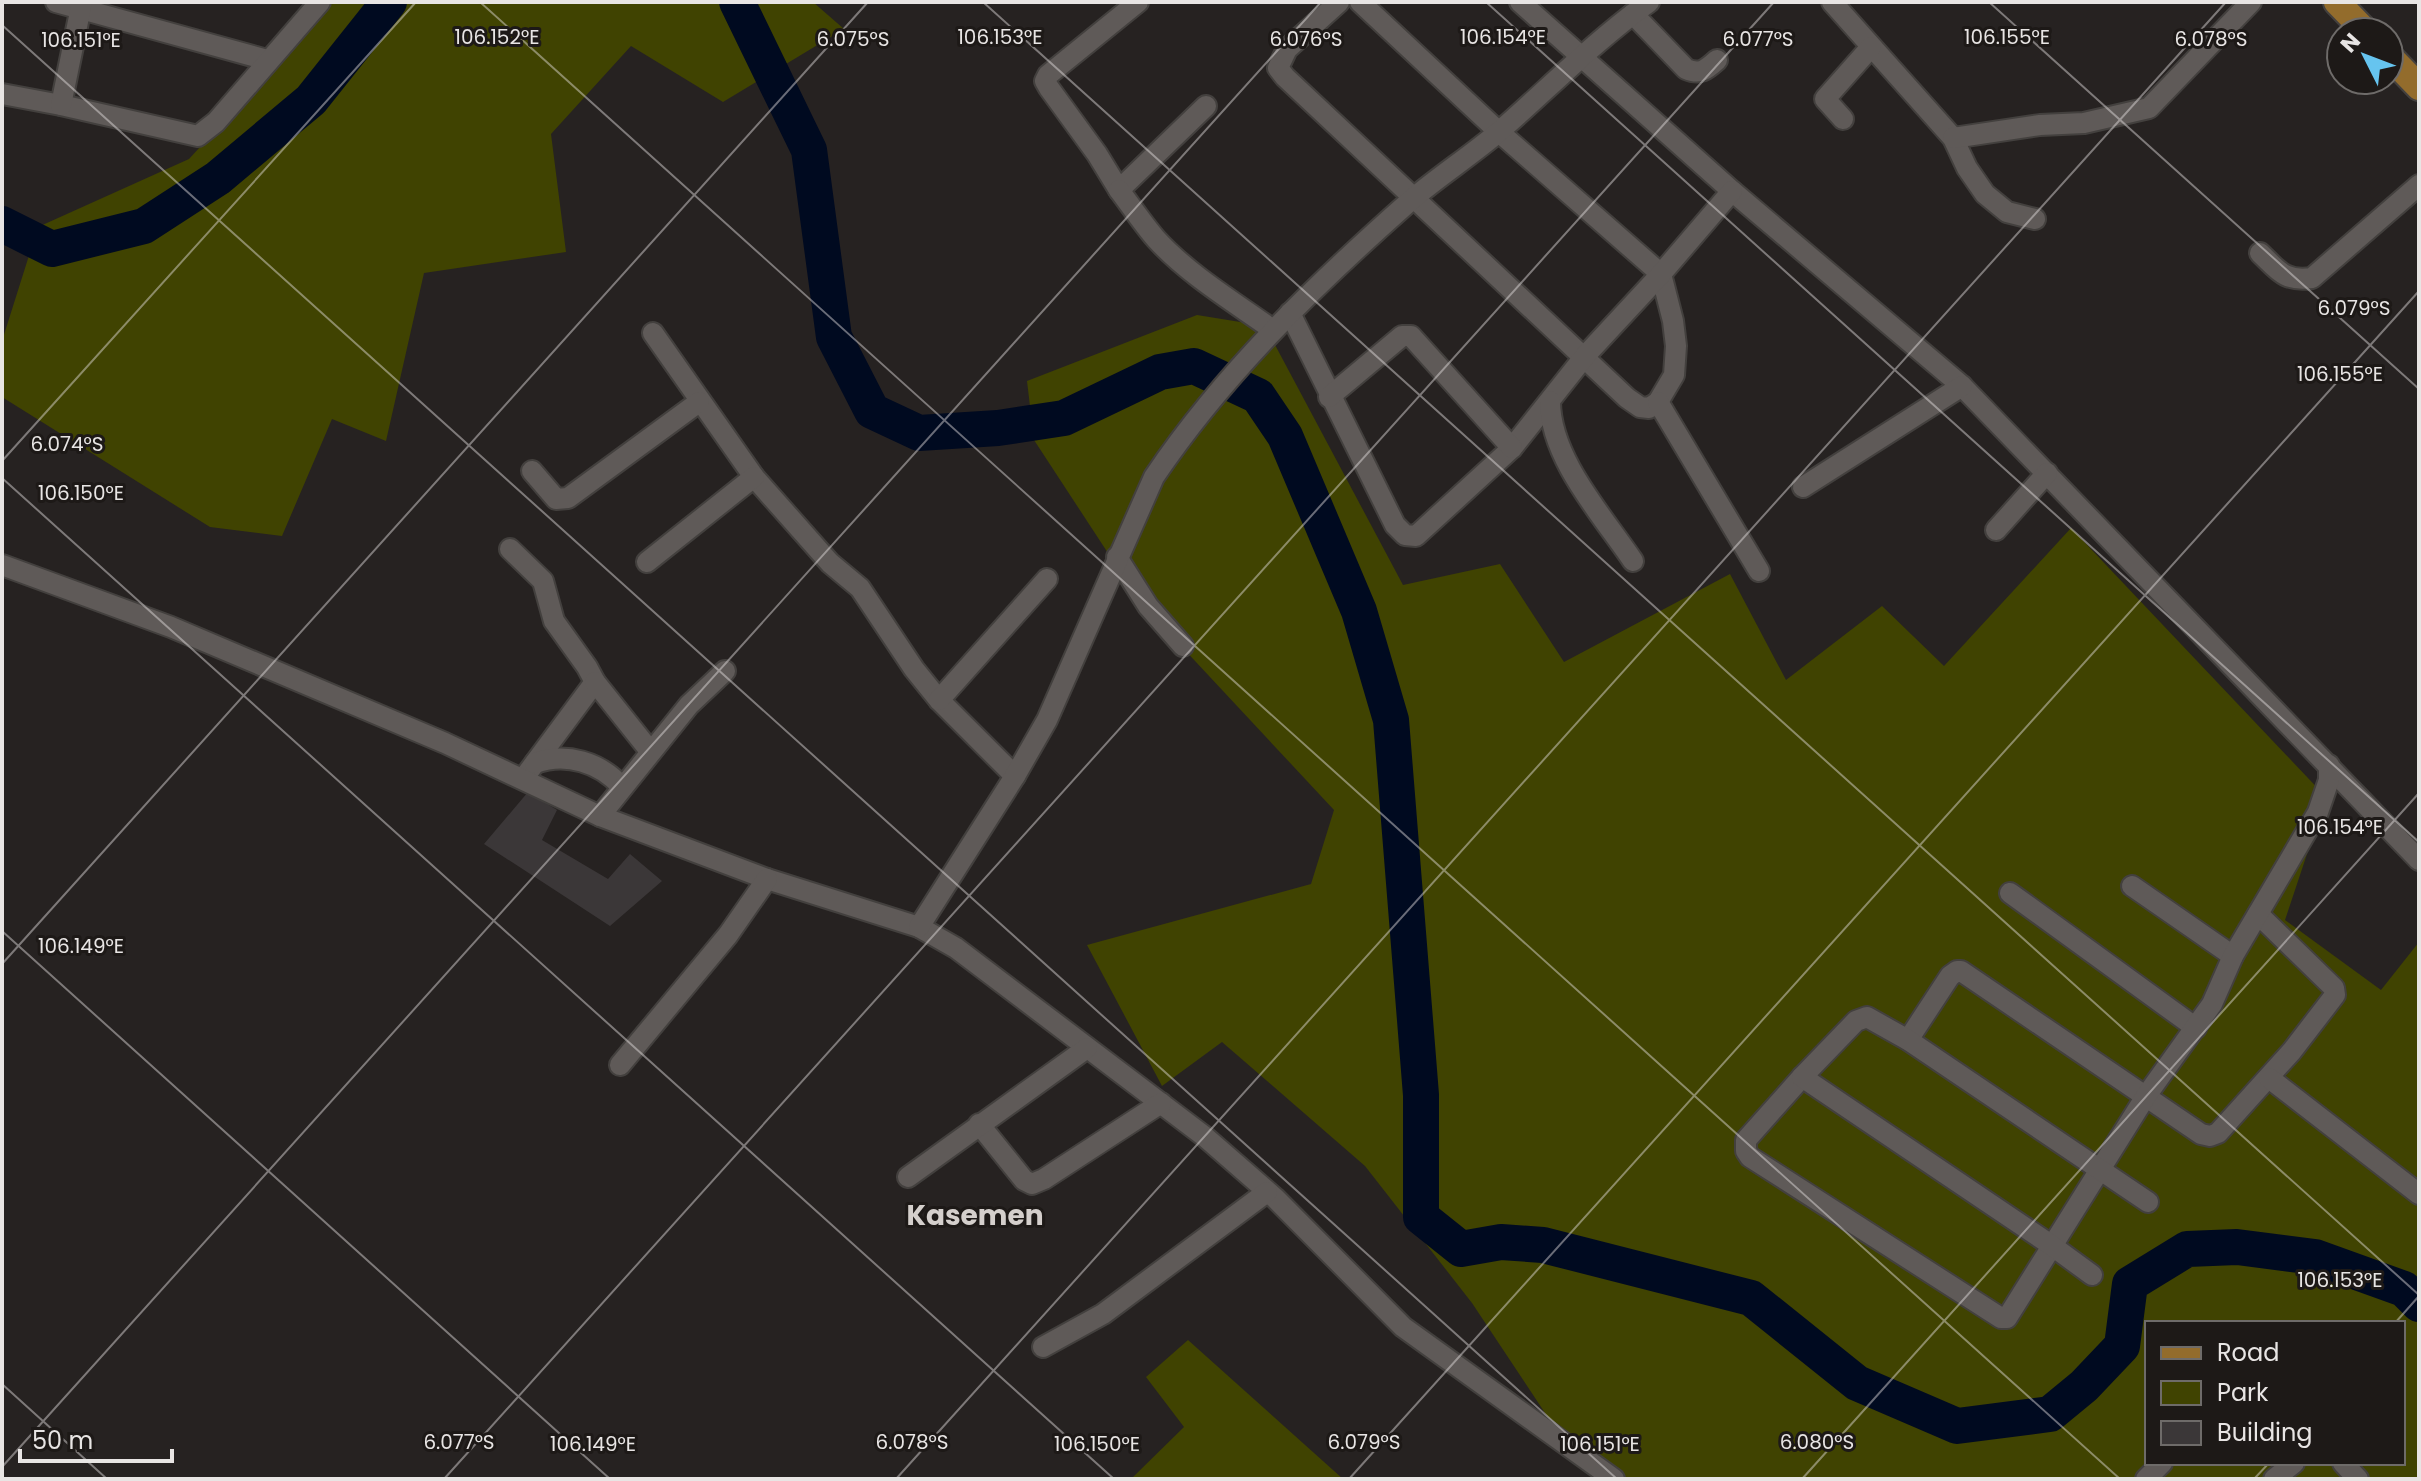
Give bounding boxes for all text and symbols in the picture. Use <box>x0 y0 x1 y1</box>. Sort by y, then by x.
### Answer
north arrow <box>2325 16 2405 96</box>
text: 106.152°E <box>455 23 539 51</box>
text: 106.153°E <box>957 23 1043 51</box>
text: 106.154°E <box>1460 23 1546 51</box>
text: 106.155°E <box>1964 23 2050 51</box>
text: 6.075°S <box>817 25 889 53</box>
text: 6.076°S <box>1269 25 1343 53</box>
text: 6.077°S <box>1722 25 1794 53</box>
text: 6.078°S <box>2175 25 2247 53</box>
text: 106.151°E <box>41 26 121 54</box>
text: N <box>2333 26 2368 59</box>
text: 6.079°S <box>2318 294 2390 322</box>
text: 106.155°E <box>2297 360 2383 388</box>
text: 6.074°S <box>31 430 103 458</box>
text: 106.150°E <box>38 479 124 507</box>
text: 106.154°E <box>2297 813 2383 841</box>
text: 106.149°E <box>38 932 124 960</box>
district label: Kasemen <box>906 1196 1044 1235</box>
text: 106.153°E <box>2297 1266 2383 1294</box>
legend <box>2145 1321 2405 1465</box>
text: Road <box>2217 1336 2279 1369</box>
text: Park <box>2217 1376 2269 1409</box>
scale bar <box>20 1413 172 1463</box>
text: Building <box>2217 1416 2313 1449</box>
text: 50 m <box>32 1424 93 1457</box>
text: 6.077°S <box>423 1428 495 1456</box>
text: 6.078°S <box>876 1428 948 1456</box>
text: 6.079°S <box>1328 1428 1400 1456</box>
text: 6.080°S <box>1780 1428 1854 1456</box>
text: 106.149°E <box>550 1430 636 1458</box>
text: 106.150°E <box>1054 1430 1140 1458</box>
text: 106.151°E <box>1560 1430 1640 1458</box>

